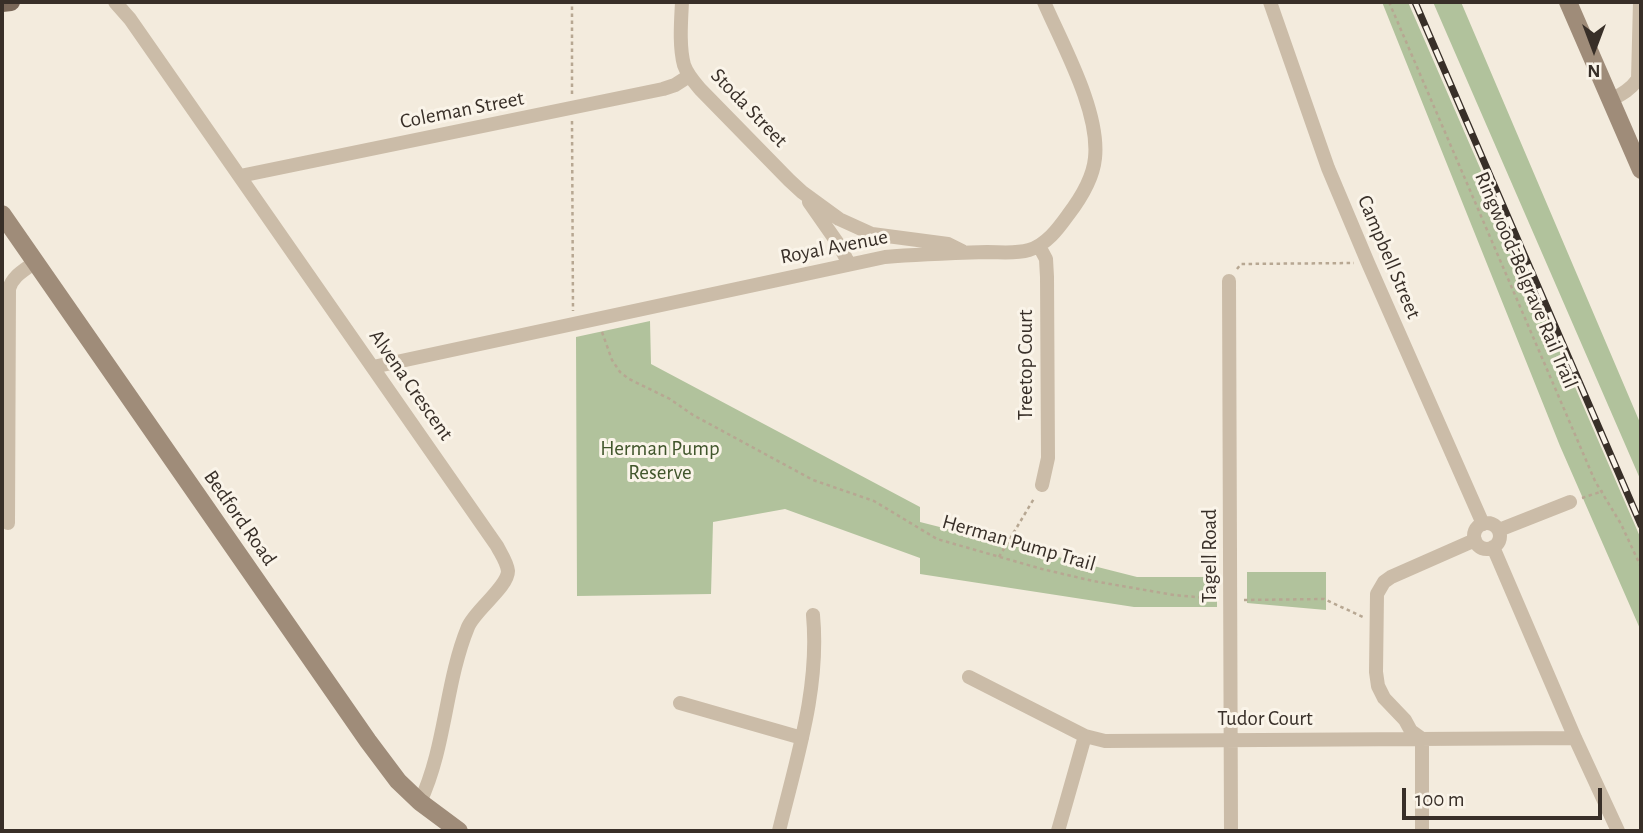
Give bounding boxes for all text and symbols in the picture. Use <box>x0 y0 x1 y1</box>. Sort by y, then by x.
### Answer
north arrow <box>1559 14 1629 84</box>
text: N <box>1587 61 1601 80</box>
street label: Stoda Street <box>705 63 793 153</box>
street label: Coleman Street <box>398 86 526 134</box>
street label: Ringwood-Belgrave Rail Trail <box>1469 168 1583 392</box>
street label: Campbell Street <box>1352 191 1426 323</box>
street label: Royal Avenue <box>778 224 890 270</box>
street label: Treetop Court <box>1013 310 1039 420</box>
street label: Alvena Crescent <box>364 325 458 445</box>
park label: Herman Pump Reserve <box>600 436 720 486</box>
street label: Bedford Road <box>198 465 282 571</box>
street label: Herman Pump Trail <box>939 509 1099 577</box>
street label: Tagell Road <box>1197 509 1223 603</box>
street label: Tudor Court <box>1217 706 1313 732</box>
scale bar <box>1405 774 1604 818</box>
text: 100 m <box>1415 789 1465 810</box>

